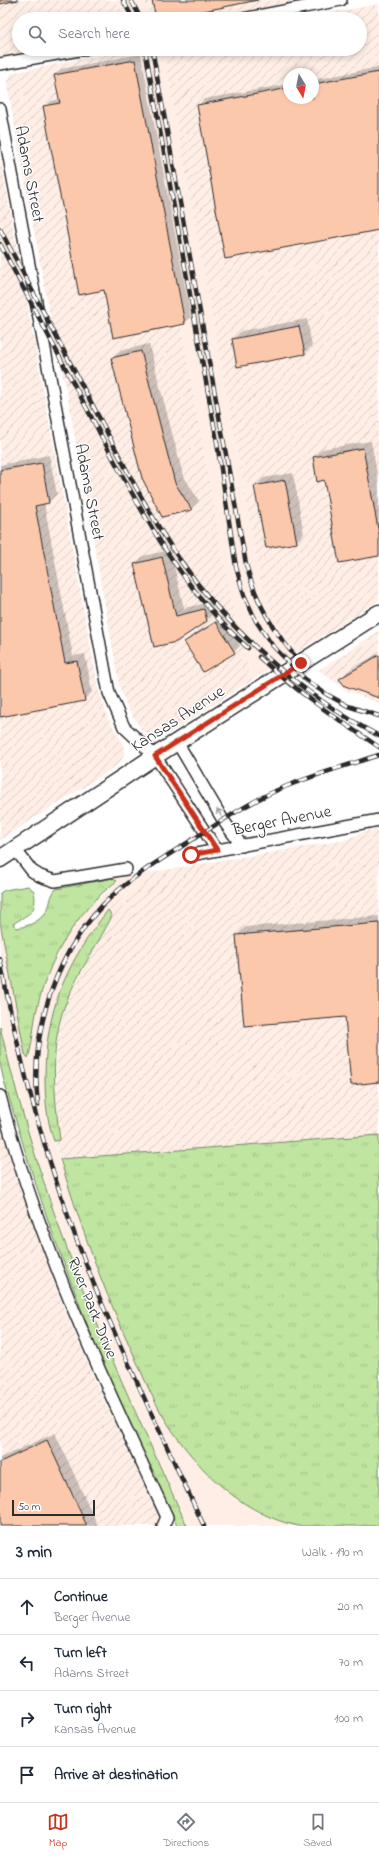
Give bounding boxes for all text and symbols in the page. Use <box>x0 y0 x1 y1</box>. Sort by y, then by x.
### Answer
search box <box>12 12 367 56</box>
icon: search <box>26 23 48 45</box>
text: Search here <box>58 23 130 45</box>
north arrow <box>283 68 319 104</box>
street label: Adams Street <box>7 123 51 225</box>
street label: Adams Street <box>67 441 111 543</box>
route end <box>292 654 310 672</box>
street label: Kansas Avenue <box>126 679 230 759</box>
street label: Berger Avenue <box>230 799 334 845</box>
one-way arrow <box>215 808 223 820</box>
route start <box>182 846 200 864</box>
street label: River Park Drive <box>60 1254 124 1363</box>
scale bar <box>12 1498 95 1517</box>
text: 50 m <box>18 1499 40 1515</box>
text: 3 min <box>16 1540 52 1565</box>
text: Walk · 190 m <box>302 1543 363 1562</box>
text: Continue <box>54 1586 108 1608</box>
icon: ahead <box>16 1596 38 1618</box>
text: 20 m <box>338 1597 363 1616</box>
text: Berger Avenue <box>54 1608 130 1627</box>
text: Turn left <box>54 1642 107 1664</box>
icon: left <box>16 1652 38 1674</box>
text: 70 m <box>339 1653 363 1672</box>
text: Adams Street <box>54 1664 129 1683</box>
text: Turn right <box>54 1698 112 1720</box>
icon: right <box>16 1708 38 1730</box>
text: 100 m <box>334 1709 363 1728</box>
text: Kansas Avenue <box>54 1720 136 1739</box>
icon: arrive <box>16 1764 38 1786</box>
text: Arrive at destination <box>54 1764 178 1786</box>
tab: Map <box>47 1811 69 1851</box>
tab: Directions <box>163 1811 209 1851</box>
tab: Saved <box>303 1811 332 1851</box>

